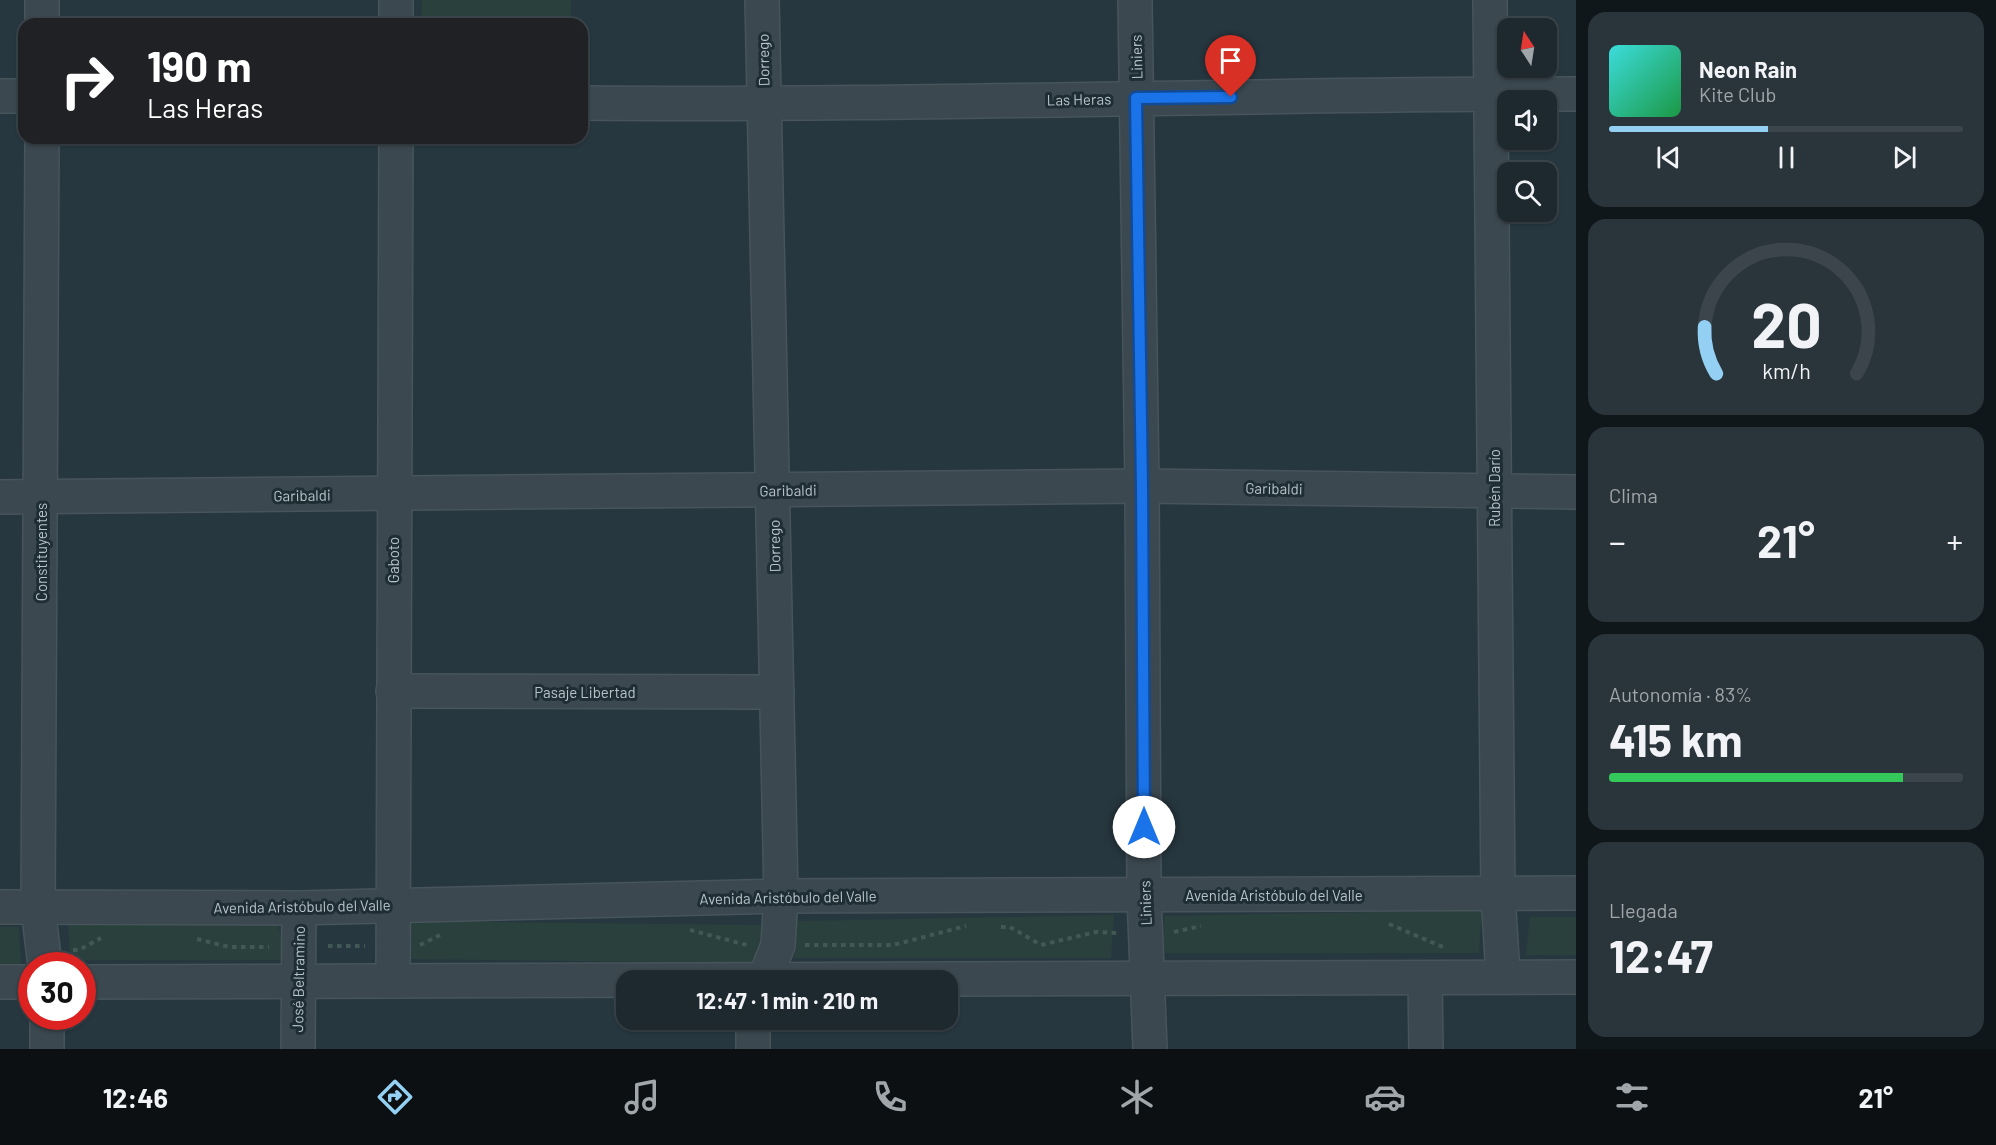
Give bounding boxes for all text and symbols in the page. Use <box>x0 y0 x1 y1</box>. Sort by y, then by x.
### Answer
north arrow <box>1497 18 1557 78</box>
map controls <box>1497 18 1557 222</box>
street label: Dorrego <box>754 34 772 86</box>
street label: Liniers <box>1127 34 1145 80</box>
pin <box>1205 35 1256 97</box>
text: 190 m <box>147 40 252 90</box>
icon: right <box>48 42 126 120</box>
icon: arrive <box>1214 44 1247 77</box>
text: Neon Rain <box>1699 56 1797 82</box>
text: Kite Club <box>1699 82 1776 106</box>
street label: Las Heras <box>1047 89 1111 109</box>
button: sound <box>1497 90 1557 150</box>
text: Las Heras <box>147 91 263 123</box>
icon: previous <box>1652 141 1685 174</box>
icon: pause <box>1770 141 1803 174</box>
icon: next <box>1888 141 1921 174</box>
button: search <box>1497 162 1557 222</box>
text: 20 <box>1751 286 1821 360</box>
text: km/h <box>1762 359 1810 384</box>
street label: Rubén Darío <box>1485 449 1503 527</box>
street label: Garibaldi <box>1245 479 1303 497</box>
street label: Garibaldi <box>759 481 817 499</box>
text: Clima <box>1609 483 1658 507</box>
street label: Garibaldi <box>273 486 331 504</box>
street label: Constituyentes <box>32 503 50 601</box>
text: 21° <box>1757 513 1815 567</box>
street label: Dorrego <box>765 520 783 572</box>
text: − <box>1609 521 1626 561</box>
text: + <box>1947 521 1963 561</box>
street label: Gaboto <box>384 537 402 583</box>
text: Autonomía · 83% <box>1609 682 1752 706</box>
street label: Pasaje Libertad <box>534 683 636 701</box>
text: 415 km <box>1609 712 1743 766</box>
position arrow <box>1112 795 1176 859</box>
street label: Liniers <box>1135 880 1155 926</box>
street label: Avenida Aristóbulo del Valle <box>699 886 877 908</box>
street label: Avenida Aristóbulo del Valle <box>1185 886 1363 904</box>
street label: Avenida Aristóbulo del Valle <box>213 895 391 917</box>
text: Llegada <box>1609 898 1678 922</box>
street label: José Beltramino <box>288 925 308 1033</box>
text: 12:47 <box>1609 928 1713 982</box>
speed limit sign: 30 <box>18 952 96 1030</box>
text: 12:47 · 1 min · 210 m <box>696 987 878 1013</box>
icon: directions <box>374 1076 416 1118</box>
icon: music <box>621 1076 663 1118</box>
icon: phone <box>869 1076 911 1118</box>
icon: climate <box>1116 1076 1158 1118</box>
icon: car <box>1364 1076 1406 1118</box>
icon: filters <box>1611 1076 1653 1118</box>
text: 12:46 <box>103 1081 168 1113</box>
text: 21° <box>1858 1081 1893 1113</box>

